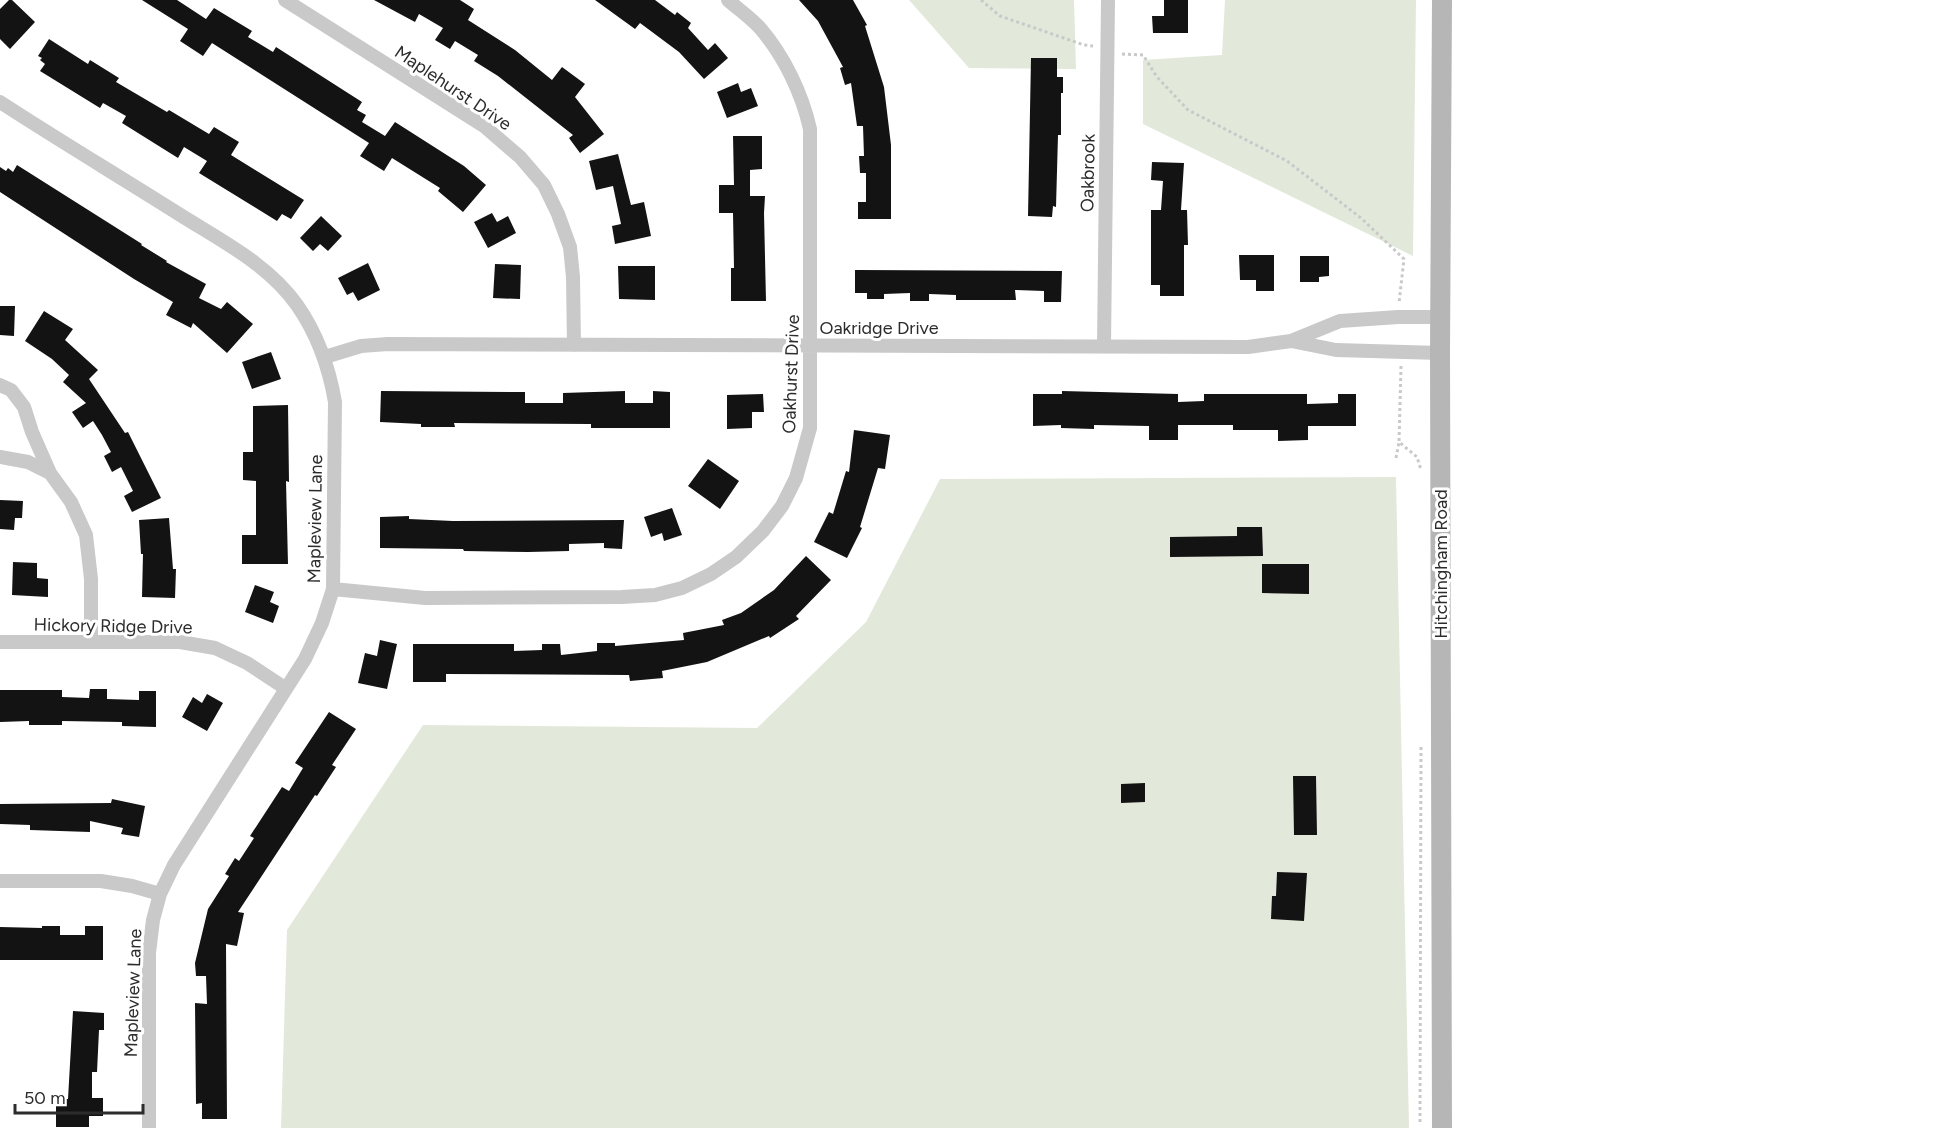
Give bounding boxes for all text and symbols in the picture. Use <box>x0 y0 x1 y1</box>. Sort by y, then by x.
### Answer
street label: Maplehurst Drive <box>390 41 516 135</box>
street label: Oakbrook <box>1076 133 1100 212</box>
street label: Oakhurst Drive <box>778 314 804 434</box>
street label: Oakridge Drive <box>819 317 939 339</box>
street label: Mapleview Lane <box>303 454 327 584</box>
street label: Hitchingham Road <box>1430 489 1452 639</box>
street label: Hickory Ridge Drive <box>33 614 193 638</box>
street label: Mapleview Lane <box>120 928 146 1058</box>
scale bar <box>15 1077 142 1115</box>
text: 50 m <box>24 1087 66 1109</box>

